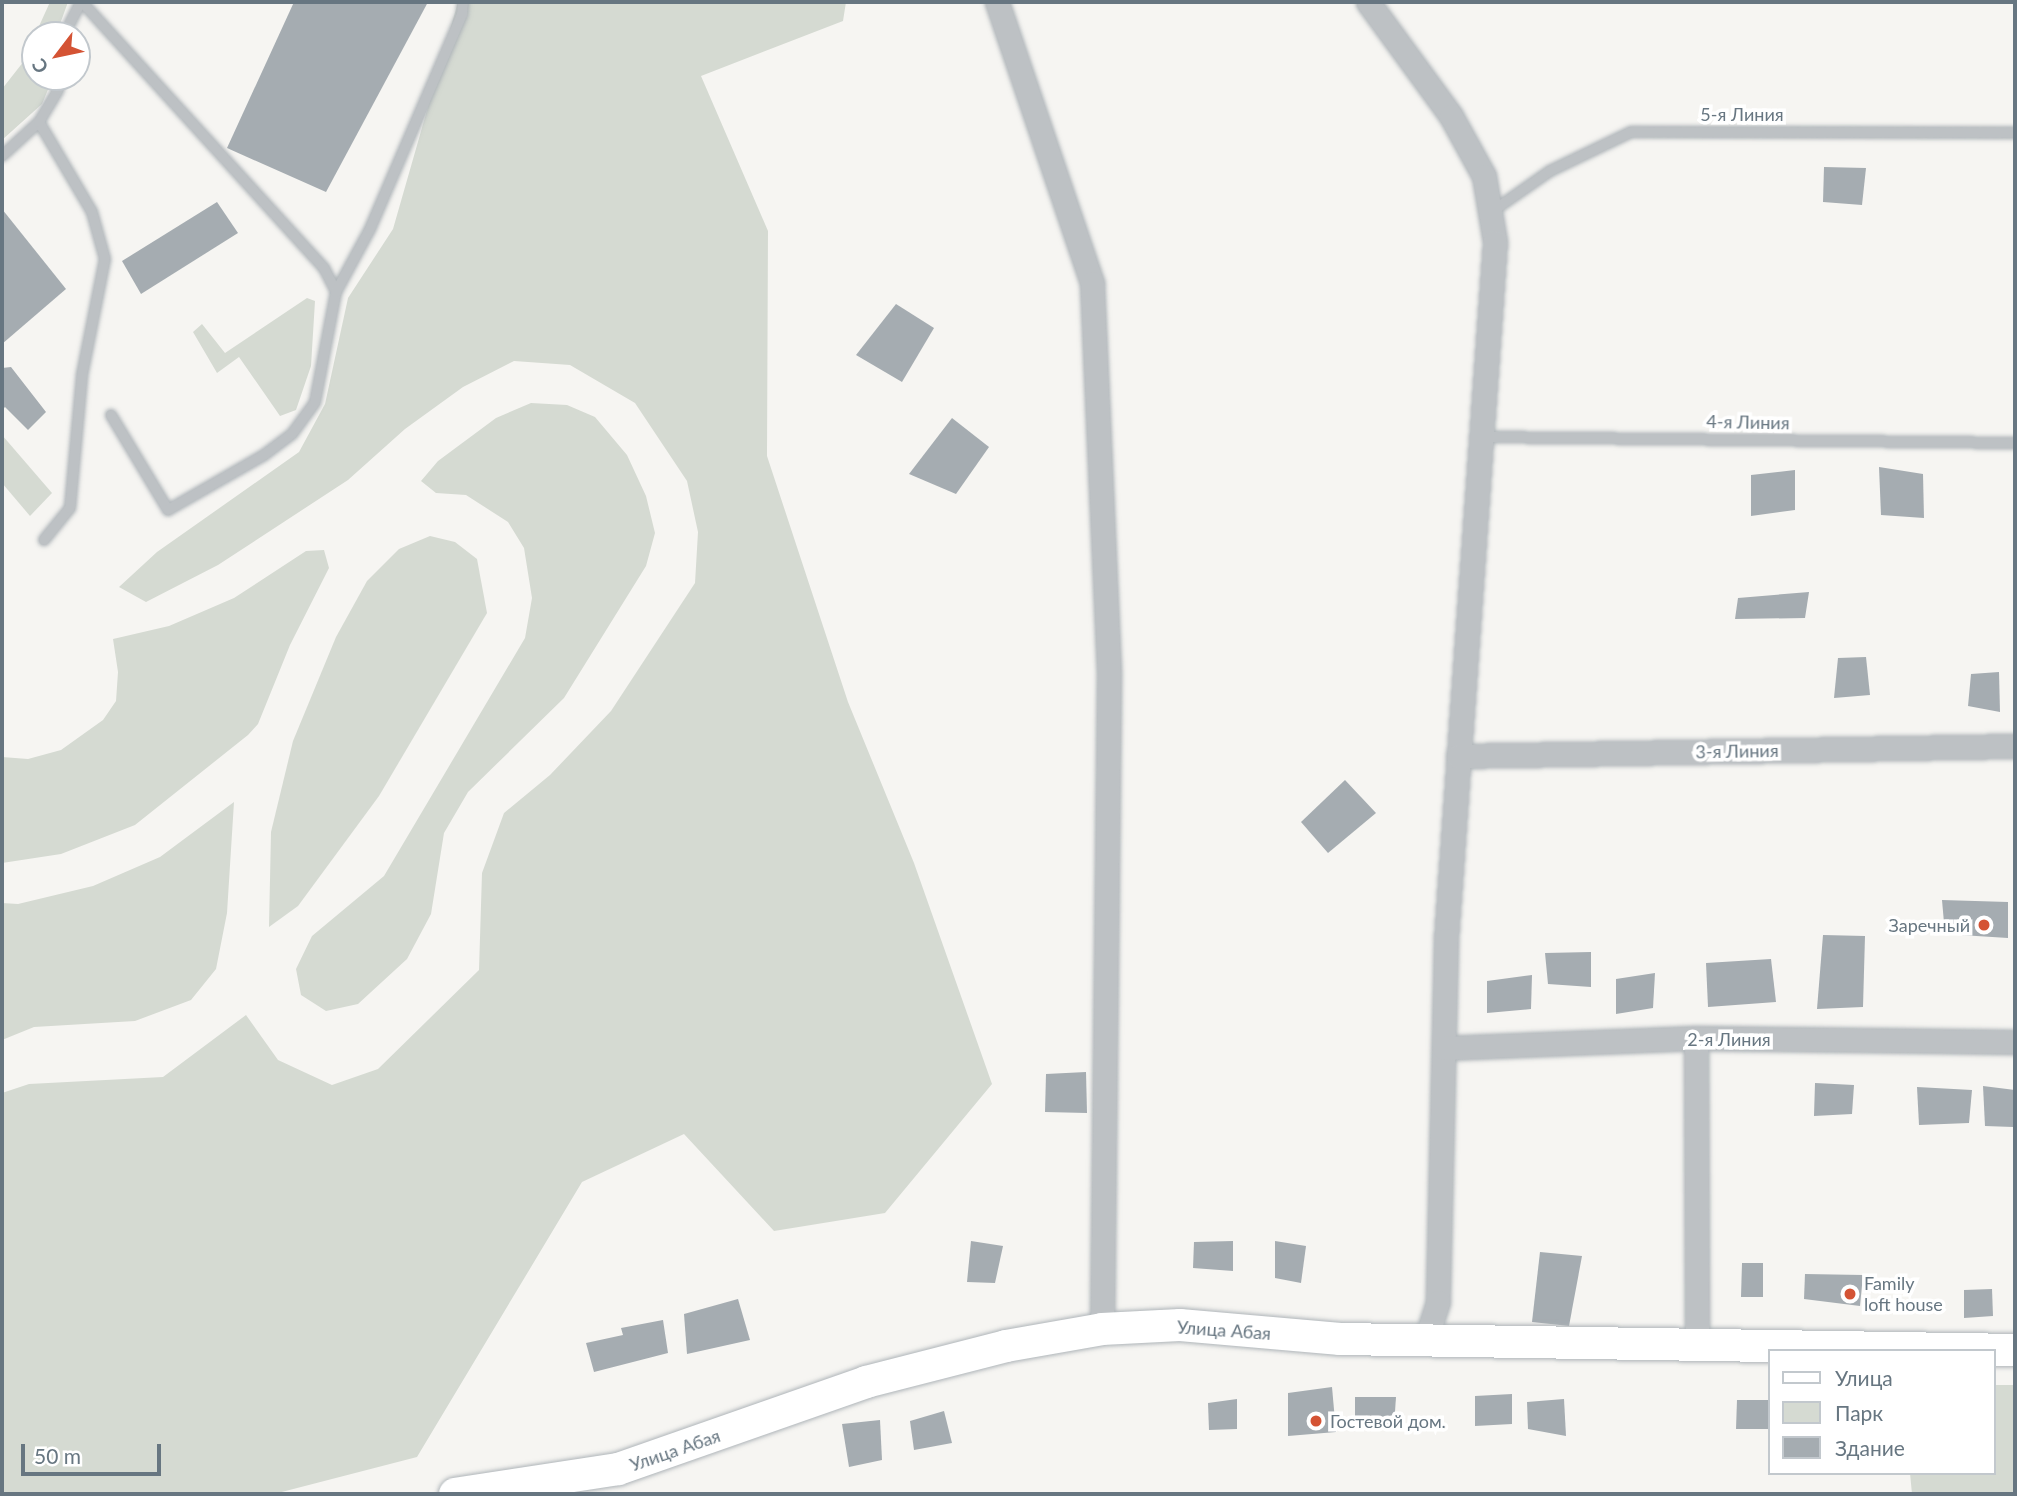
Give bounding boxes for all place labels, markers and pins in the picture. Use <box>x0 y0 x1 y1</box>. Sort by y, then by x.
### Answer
place label: Заречный <box>1889 914 1970 936</box>
marker: Заречный <box>1976 917 1992 933</box>
place label: Family loft house <box>1864 1273 1943 1316</box>
marker: Family loft house <box>1842 1286 1858 1302</box>
place label: Гостевой дом. <box>1330 1410 1446 1432</box>
marker: Гостевой дом. <box>1308 1413 1324 1429</box>

